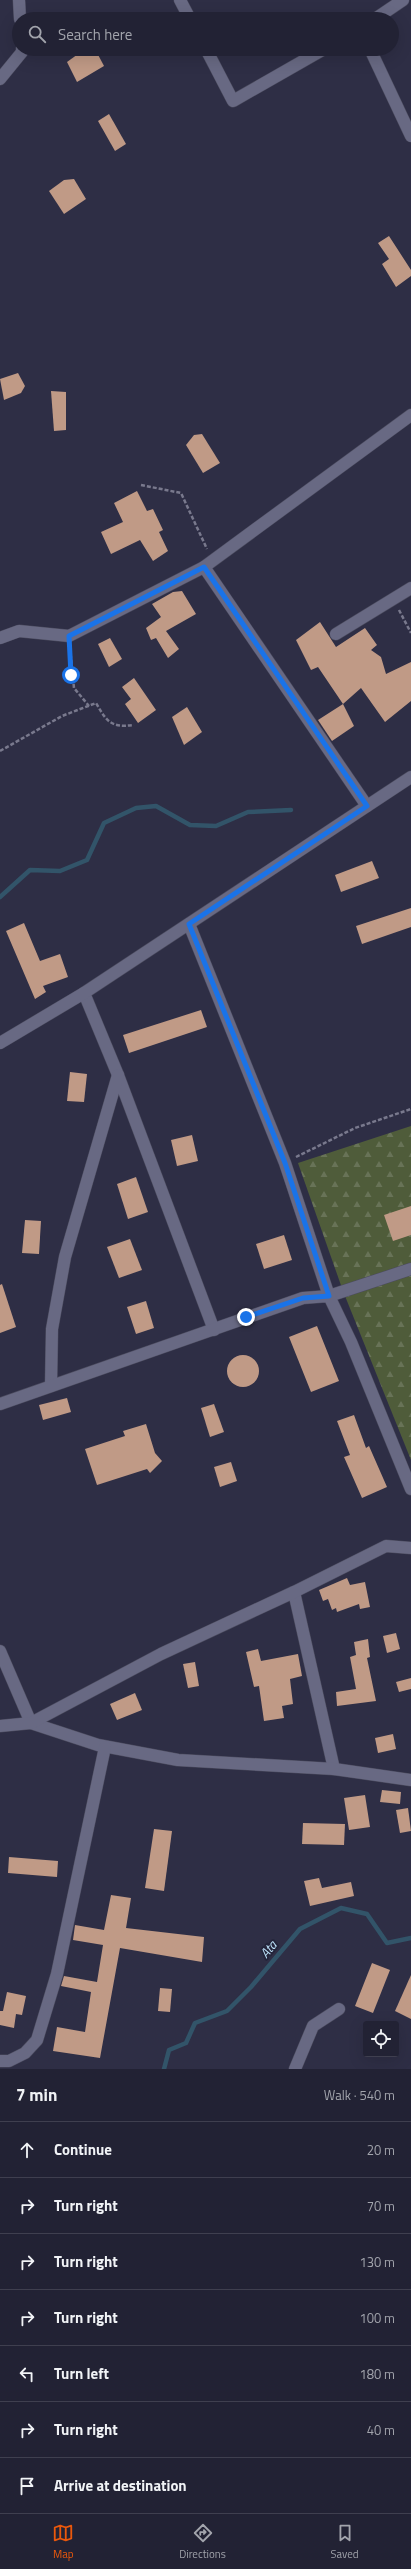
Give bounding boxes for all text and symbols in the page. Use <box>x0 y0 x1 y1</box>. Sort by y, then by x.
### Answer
search box <box>12 12 399 56</box>
icon: search <box>26 23 48 45</box>
text: Search here <box>58 23 132 46</box>
route start <box>62 666 80 684</box>
route end <box>237 1308 255 1326</box>
water label: Ata <box>255 1935 282 1962</box>
map controls <box>363 2021 399 2057</box>
button: locate <box>363 2021 399 2057</box>
text: 7 min <box>16 2082 57 2108</box>
text: Walk · 540 m <box>324 2085 395 2105</box>
text: Continue <box>54 2138 112 2161</box>
icon: ahead <box>16 2139 38 2161</box>
text: 20 m <box>367 2140 395 2160</box>
text: Turn right <box>54 2194 118 2217</box>
icon: right <box>16 2195 38 2217</box>
text: 70 m <box>367 2196 395 2216</box>
text: Turn right <box>54 2250 118 2273</box>
icon: right <box>16 2251 38 2273</box>
text: 130 m <box>359 2252 395 2272</box>
text: Turn right <box>54 2306 118 2329</box>
icon: right <box>16 2307 38 2329</box>
text: 100 m <box>359 2308 395 2328</box>
text: Turn left <box>54 2362 109 2385</box>
icon: left <box>16 2363 38 2385</box>
text: 180 m <box>359 2364 395 2384</box>
text: Turn right <box>54 2418 118 2441</box>
icon: right <box>16 2419 38 2441</box>
text: 40 m <box>367 2420 395 2440</box>
text: Arrive at destination <box>54 2474 187 2497</box>
icon: arrive <box>16 2475 38 2497</box>
tab: Map <box>52 2522 74 2562</box>
tab: Directions <box>179 2522 226 2562</box>
tab: Saved <box>331 2522 359 2562</box>

